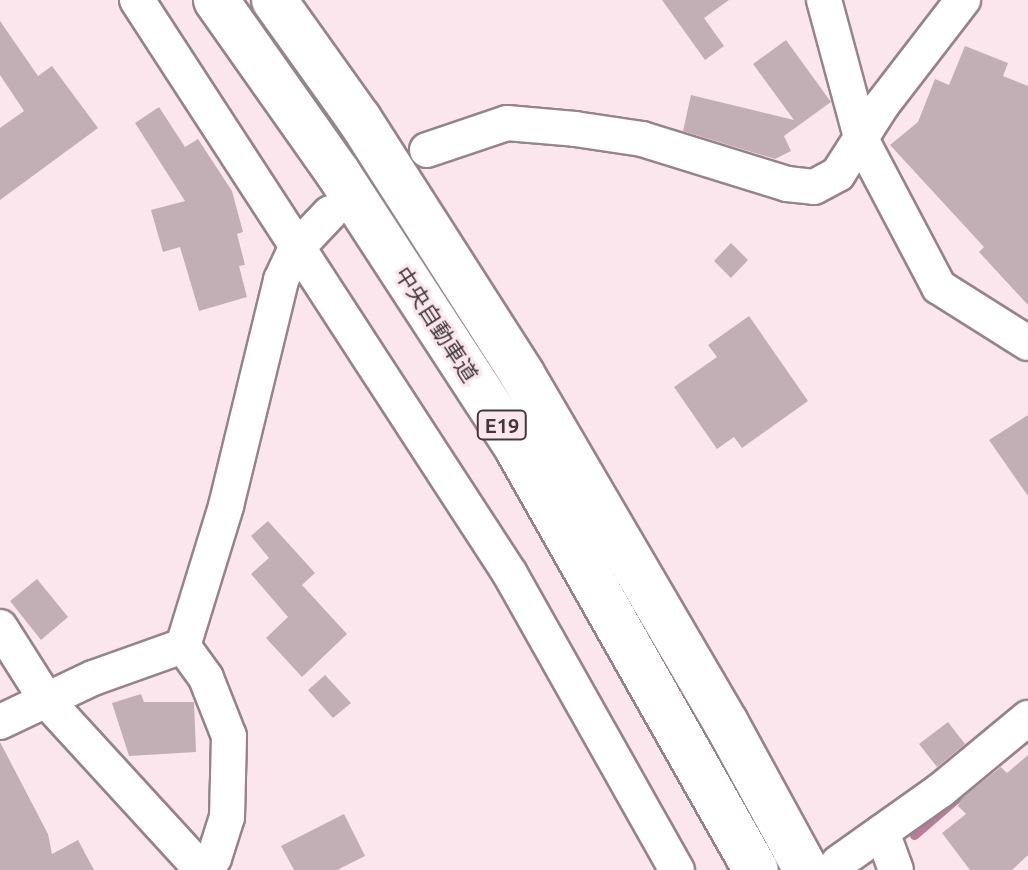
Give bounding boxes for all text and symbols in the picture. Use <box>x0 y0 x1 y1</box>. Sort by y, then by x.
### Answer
street label: 中央自動車道 <box>390 261 484 387</box>
road number: E19 <box>476 409 528 441</box>

